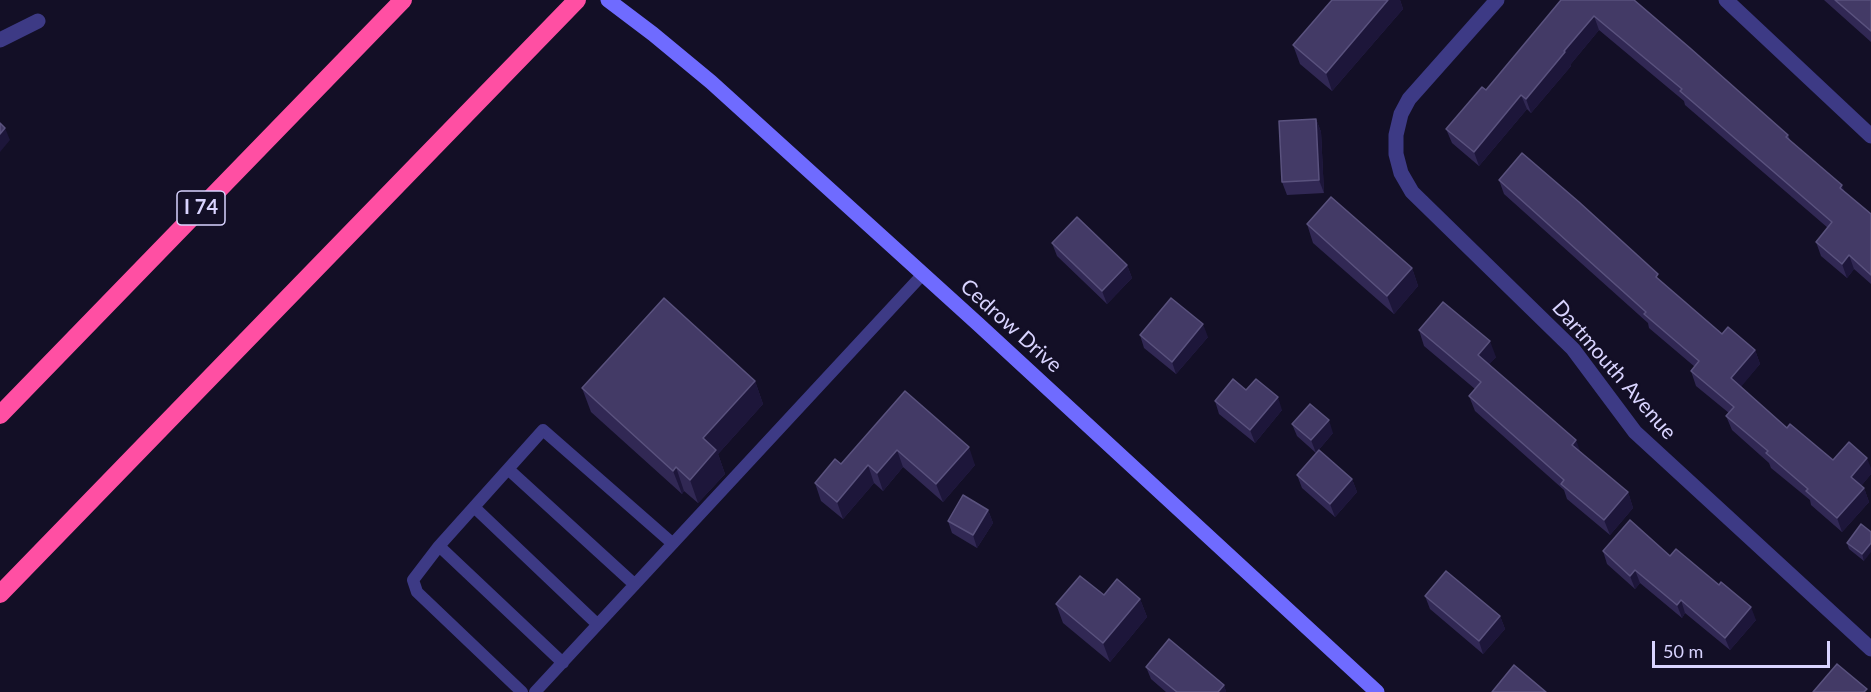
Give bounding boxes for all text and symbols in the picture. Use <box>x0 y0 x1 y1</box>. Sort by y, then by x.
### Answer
road number: I 74 <box>177 191 225 225</box>
street label: Cedrow Drive <box>955 274 1067 378</box>
street label: Dartmouth Avenue <box>1547 295 1681 445</box>
scale bar <box>1655 629 1834 667</box>
text: 50 m <box>1663 640 1703 662</box>

